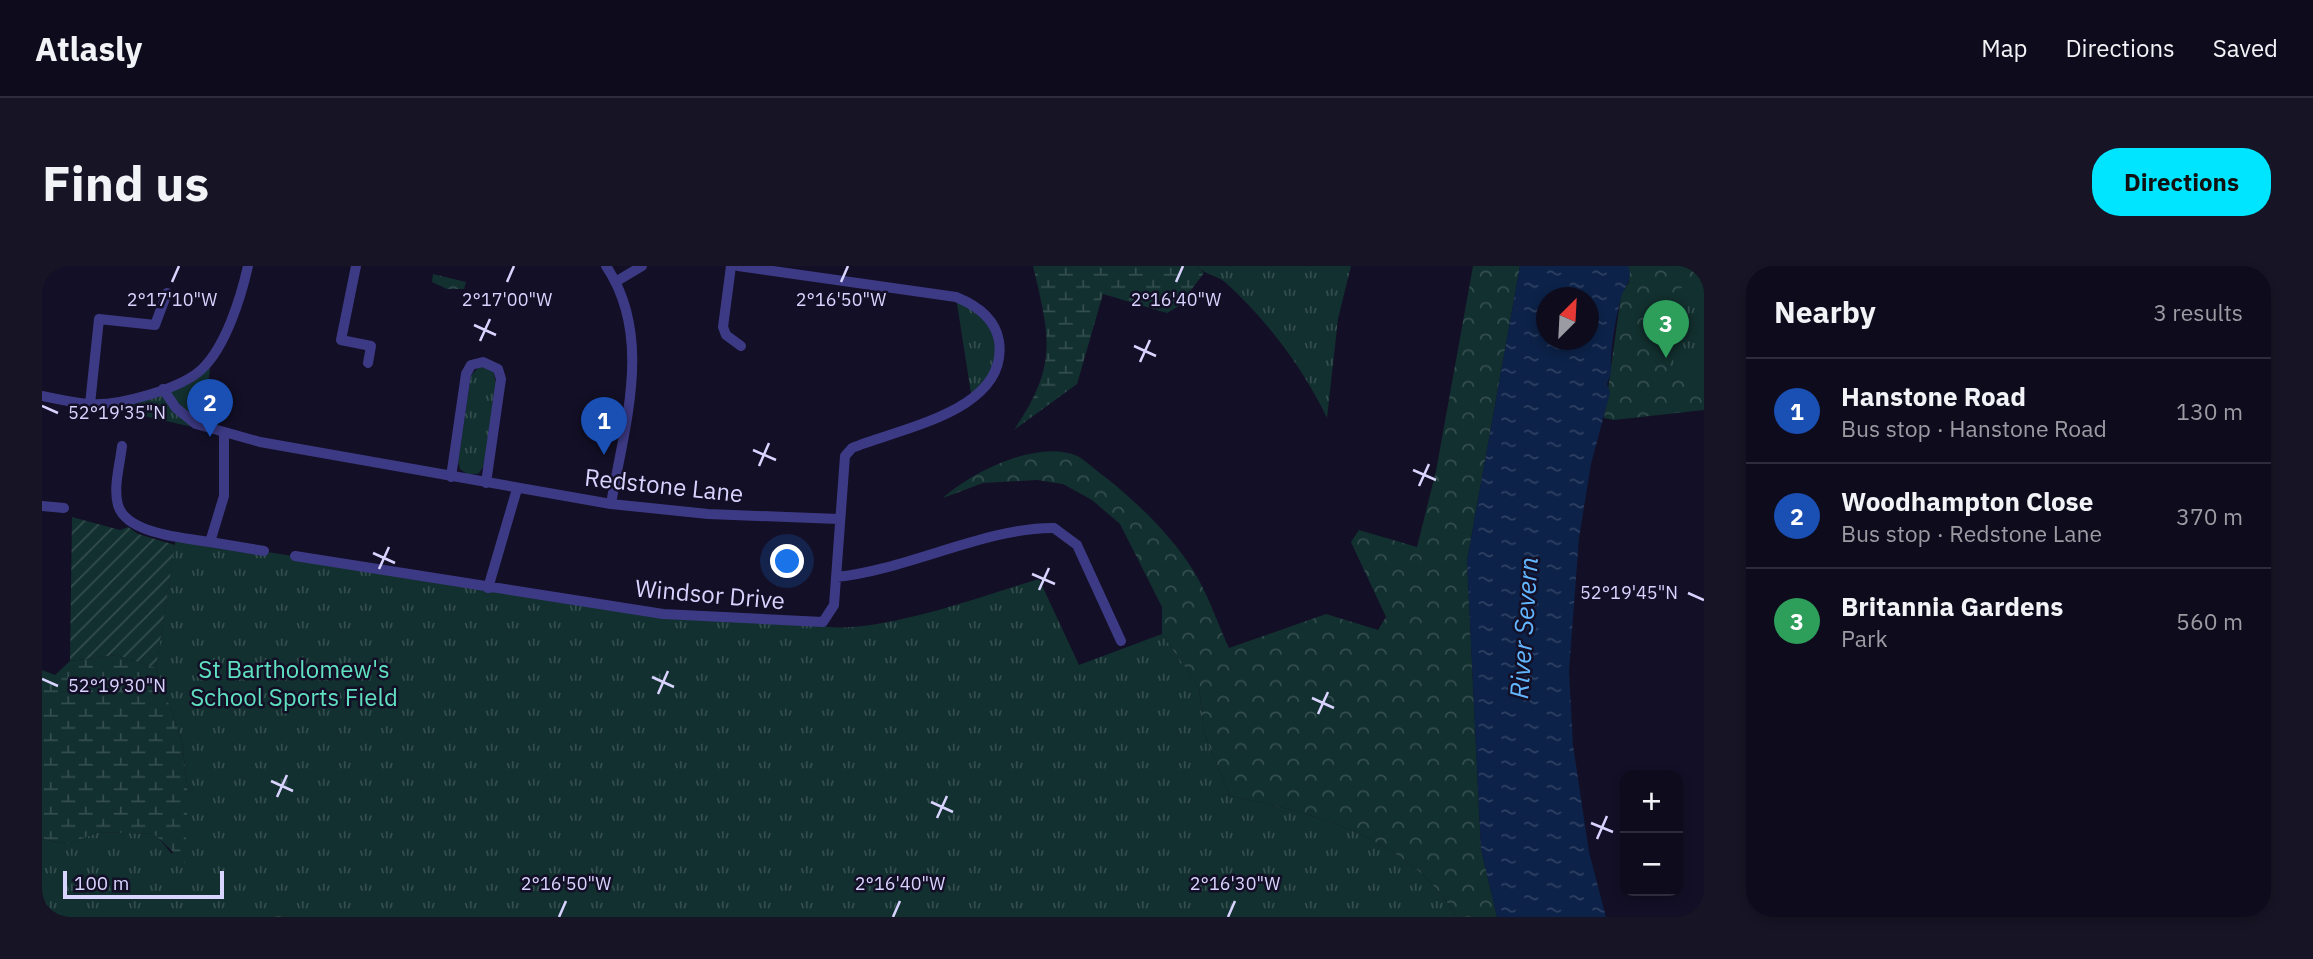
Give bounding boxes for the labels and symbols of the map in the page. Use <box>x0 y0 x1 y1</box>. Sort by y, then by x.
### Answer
north arrow <box>1536 287 1599 350</box>
text: 2°17'10"W <box>127 288 217 311</box>
text: 2°17'00"W <box>462 288 552 311</box>
text: 2°16'50"W <box>796 288 886 311</box>
text: 2°16'40"W <box>1131 288 1221 311</box>
pin: 3 <box>1643 300 1689 358</box>
pin: 2 <box>187 379 233 437</box>
pin: 1 <box>581 397 627 455</box>
text: 52°19'35"N <box>68 401 166 424</box>
street label: Redstone Lane <box>583 461 745 509</box>
your location <box>770 544 804 578</box>
water label: River Severn <box>1501 556 1545 700</box>
street label: Windsor Drive <box>634 572 786 616</box>
text: 52°19'45"N <box>1580 581 1678 604</box>
park label: St Bartholomew's School Sports Field <box>190 653 398 713</box>
text: 52°19'30"N <box>68 674 166 697</box>
scale bar <box>63 868 224 900</box>
text: 2°16'50"W <box>521 872 611 895</box>
text: 2°16'40"W <box>855 872 945 895</box>
text: 2°16'30"W <box>1190 872 1280 895</box>

